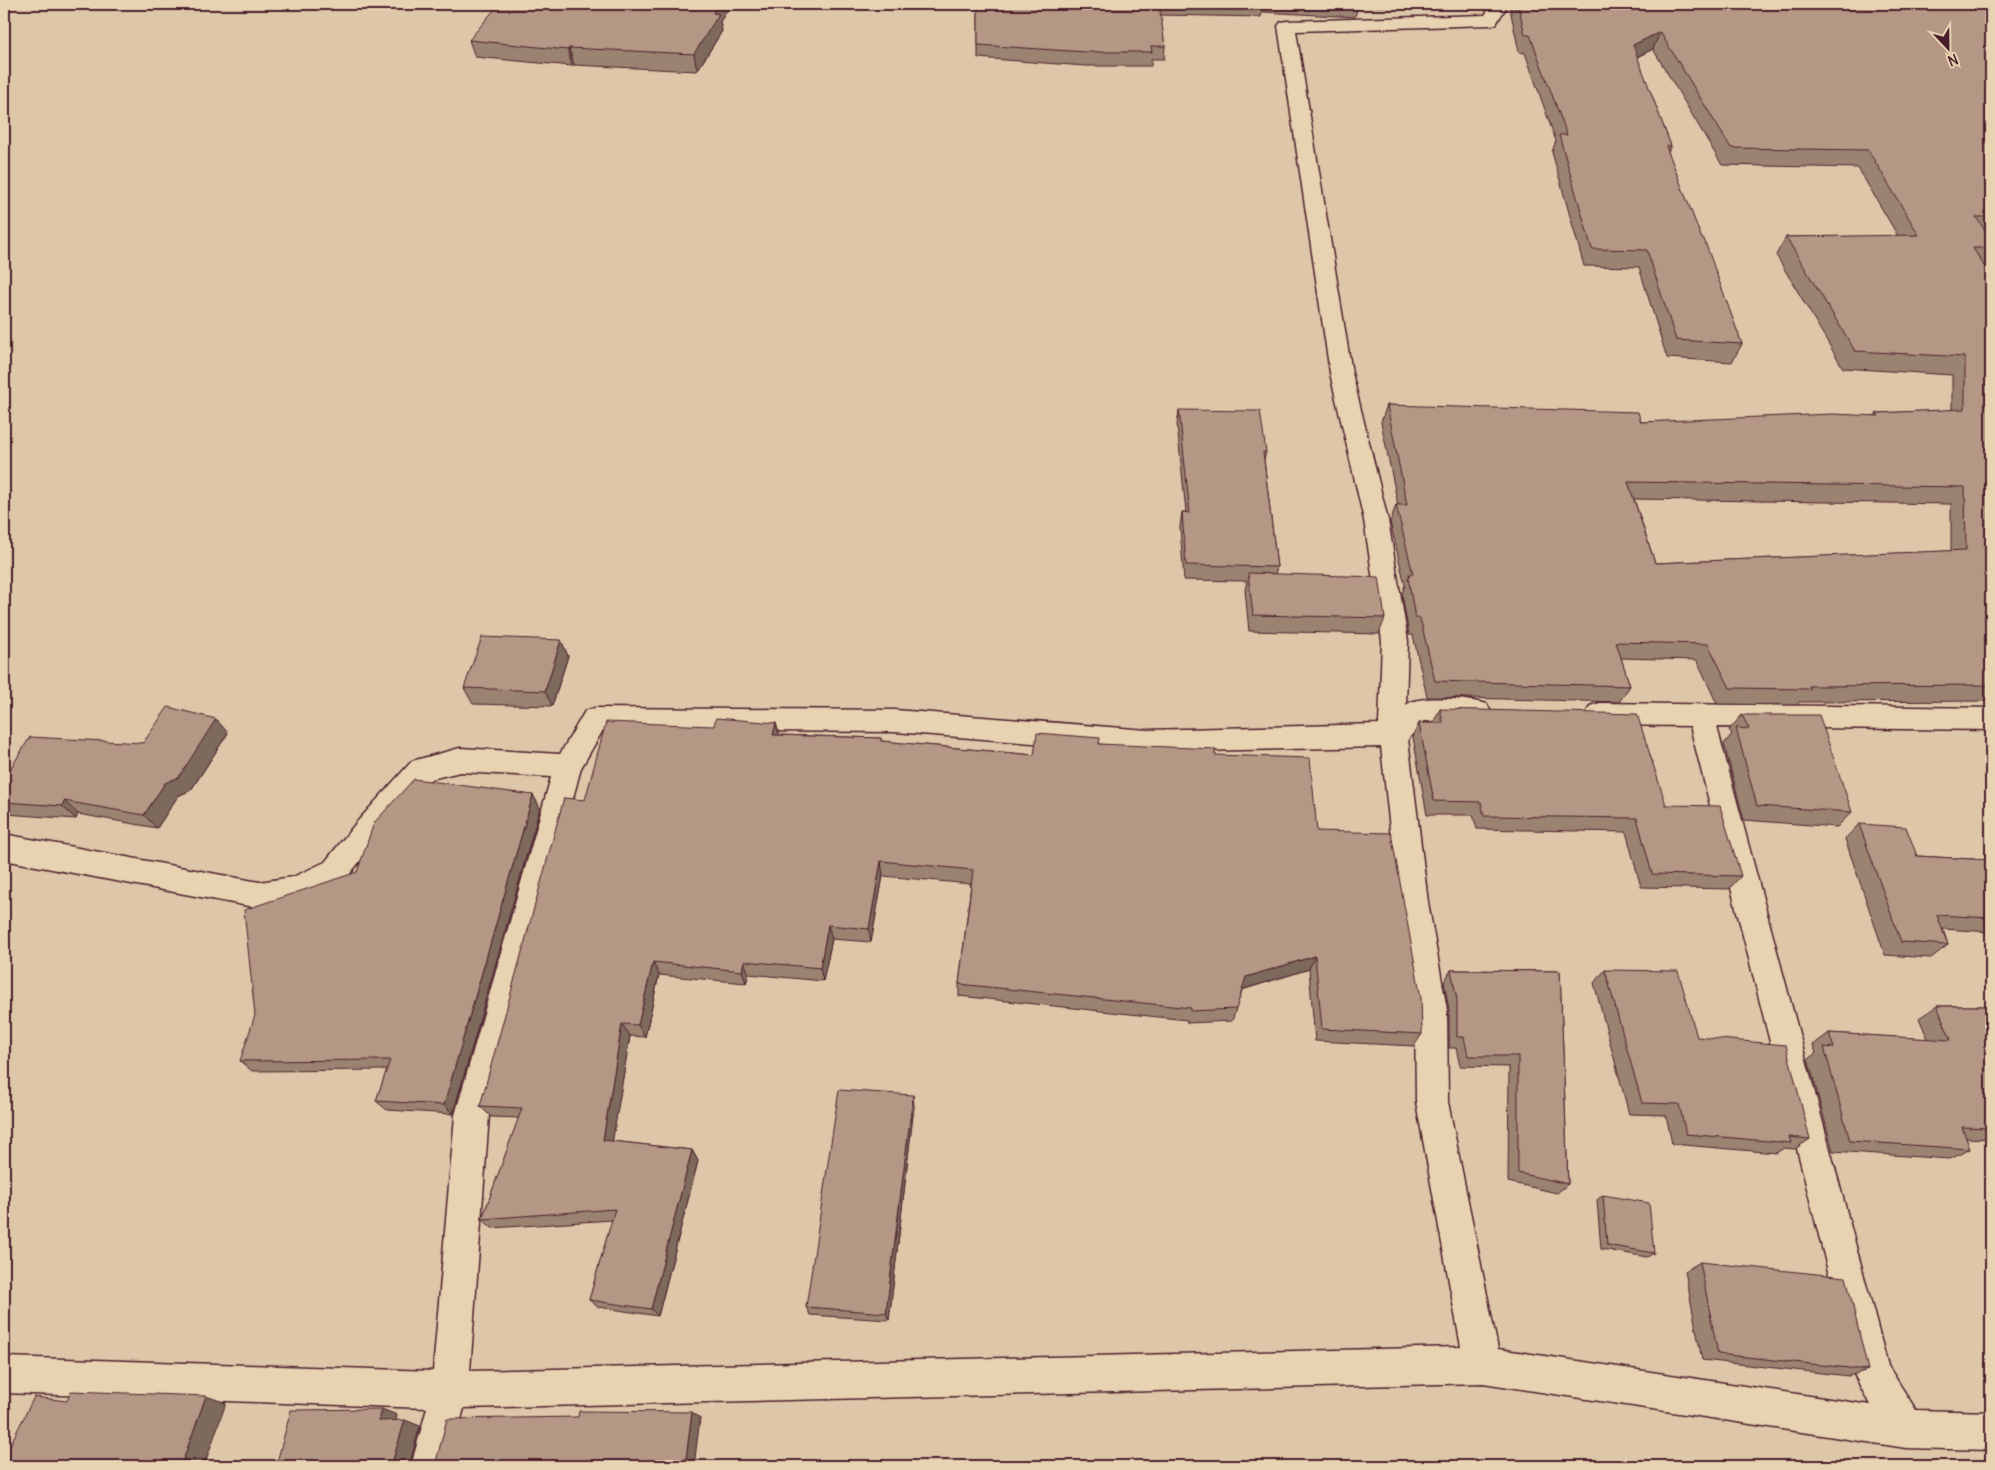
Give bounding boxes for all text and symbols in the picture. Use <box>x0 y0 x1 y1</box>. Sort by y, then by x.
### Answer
north arrow <box>1922 22 1972 72</box>
text: N <box>1945 50 1961 70</box>

